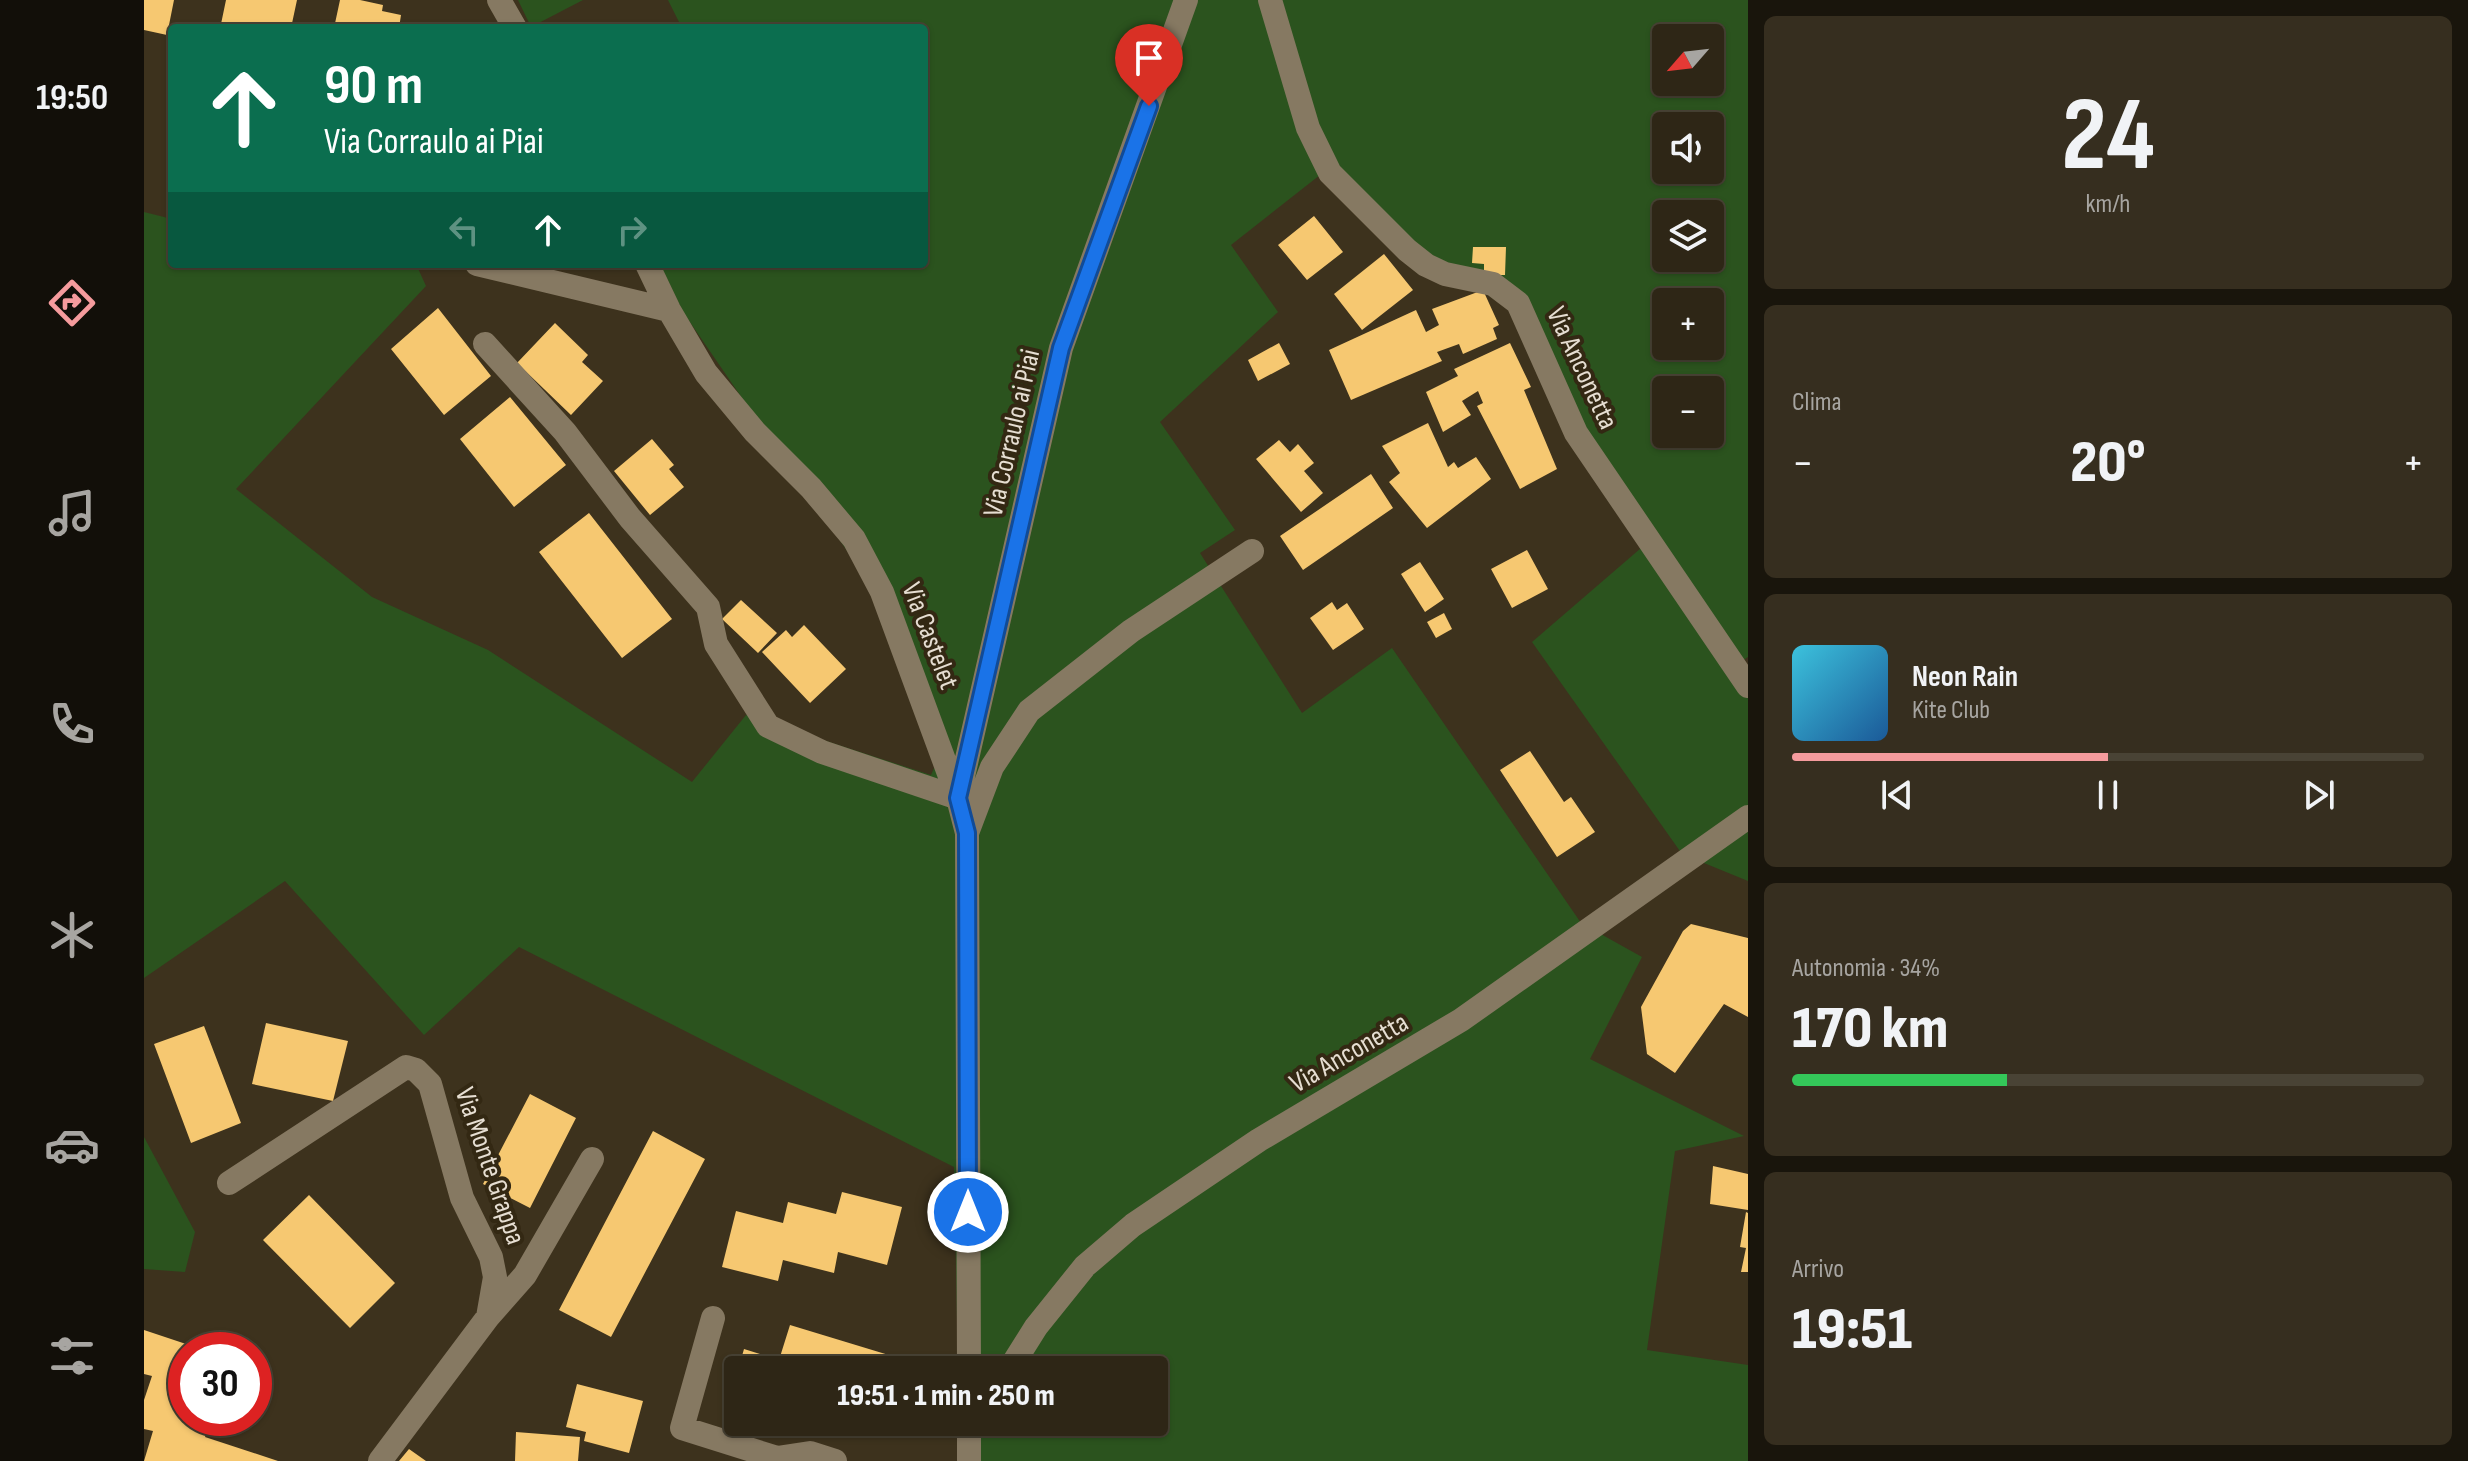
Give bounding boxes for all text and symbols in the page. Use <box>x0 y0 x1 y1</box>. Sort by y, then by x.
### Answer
pin <box>1115 24 1183 106</box>
north arrow <box>1652 24 1724 96</box>
map controls <box>1652 24 1724 448</box>
icon: arrive <box>1127 36 1171 80</box>
text: 90 m <box>324 53 423 120</box>
icon: ahead <box>192 56 296 160</box>
text: 24 <box>2061 74 2155 199</box>
text: 19:50 <box>36 77 108 120</box>
button: sound <box>1652 112 1724 184</box>
text: Via Corraulo ai Piai <box>324 121 544 164</box>
text: km/h <box>2086 189 2130 220</box>
button: layers <box>1652 200 1724 272</box>
icon: left <box>442 208 486 252</box>
icon: ahead <box>526 208 570 252</box>
icon: right <box>610 208 654 252</box>
icon: directions <box>44 275 100 331</box>
button: + <box>1652 288 1724 360</box>
street label: Via Anconetta <box>1539 302 1625 434</box>
street label: Via Corraulo ai Piai <box>977 346 1047 520</box>
button: − <box>1652 376 1724 448</box>
text: Clima <box>1792 387 1842 418</box>
text: 20° <box>2070 427 2146 499</box>
text: − <box>1792 437 1814 490</box>
text: + <box>2402 437 2424 490</box>
icon: music <box>44 485 100 541</box>
street label: Via Castelet <box>895 578 965 694</box>
text: Neon Rain <box>1912 659 2018 695</box>
text: Kite Club <box>1912 695 1990 726</box>
icon: phone <box>44 696 100 752</box>
icon: previous <box>1875 773 1919 817</box>
icon: pause <box>2086 773 2130 817</box>
icon: next <box>2297 773 2341 817</box>
icon: climate <box>44 907 100 963</box>
text: Autonomia · 34% <box>1792 953 1940 984</box>
text: 170 km <box>1792 993 1948 1065</box>
street label: Via Anconetta <box>1284 1006 1414 1100</box>
street label: Via Monte Grappa <box>448 1083 532 1249</box>
icon: car <box>44 1117 100 1173</box>
position arrow <box>926 1170 1010 1254</box>
text: Arrivo <box>1792 1254 1844 1285</box>
text: 19:51 <box>1792 1294 1912 1366</box>
icon: filters <box>44 1328 100 1384</box>
speed limit sign: 30 <box>168 1332 272 1436</box>
text: 19:51 · 1 min · 250 m <box>837 1378 1055 1414</box>

